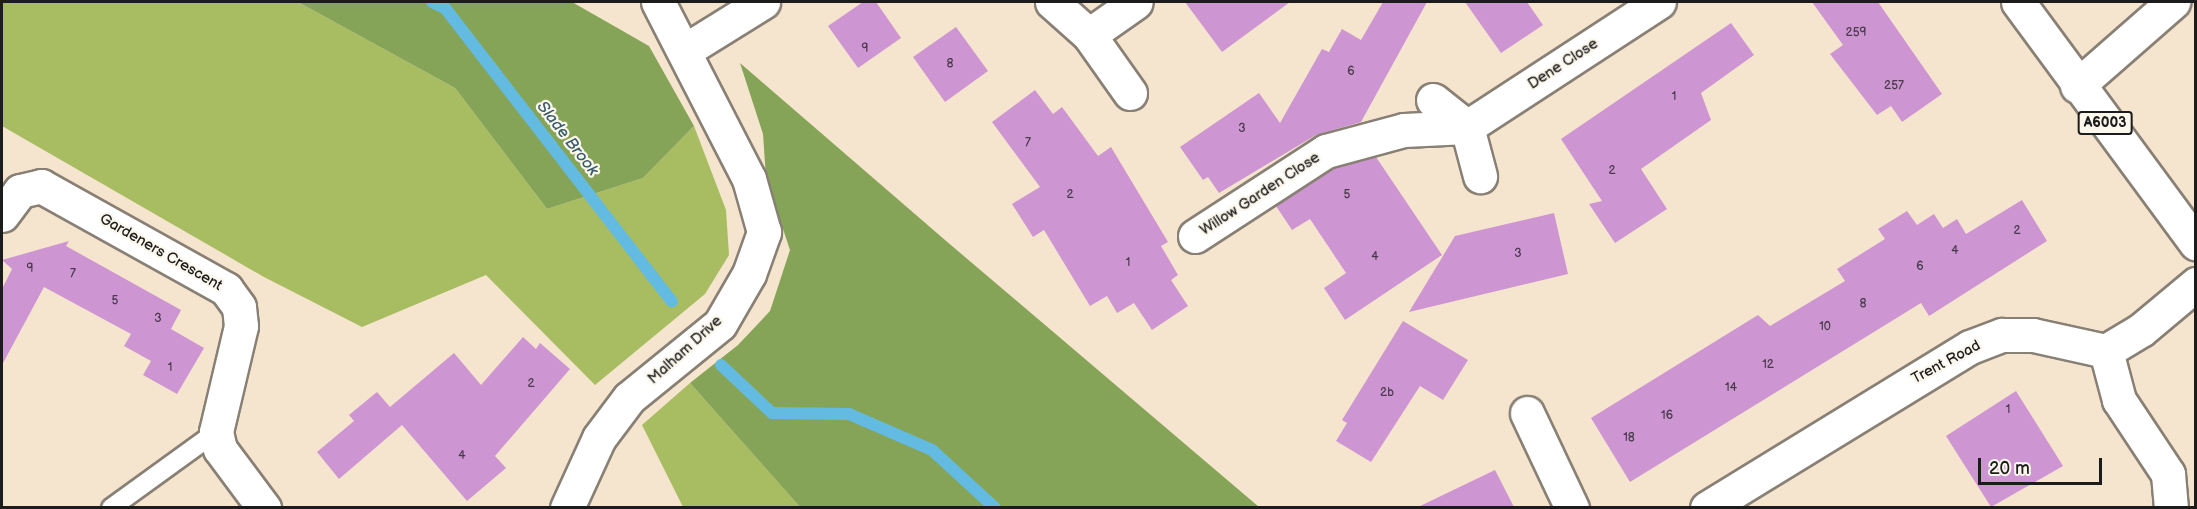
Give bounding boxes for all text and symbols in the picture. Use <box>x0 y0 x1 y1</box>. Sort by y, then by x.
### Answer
house number: 259 <box>1846 26 1866 40</box>
street label: Dene Close <box>1525 35 1601 93</box>
house number: 9 <box>862 42 868 56</box>
house number: 8 <box>947 57 953 71</box>
house number: 6 <box>1347 65 1355 79</box>
house number: 257 <box>1884 79 1904 93</box>
house number: 1 <box>1672 90 1676 104</box>
water label: Slade Brook <box>532 98 602 180</box>
road number: A6003 <box>2076 112 2134 134</box>
house number: 3 <box>1238 122 1246 136</box>
house number: 7 <box>1025 136 1031 150</box>
street label: Willow Garden Close <box>1197 149 1323 239</box>
house number: 2 <box>1608 164 1616 178</box>
house number: 2 <box>1066 188 1074 202</box>
house number: 5 <box>1344 188 1350 202</box>
street label: Gardeners Crescent <box>96 210 226 294</box>
house number: 2 <box>2013 224 2021 238</box>
house number: 4 <box>1951 244 1959 258</box>
house number: 3 <box>1514 247 1522 261</box>
house number: 4 <box>1371 250 1379 264</box>
house number: 1 <box>1126 256 1130 270</box>
house number: 6 <box>1916 260 1924 274</box>
house number: 9 <box>27 262 33 276</box>
house number: 7 <box>70 267 76 281</box>
house number: 5 <box>112 294 118 308</box>
house number: 8 <box>1860 297 1866 311</box>
house number: 3 <box>154 312 162 326</box>
street label: Malham Drive <box>644 312 726 388</box>
house number: 10 <box>1819 320 1831 334</box>
street label: Trent Road <box>1908 336 1984 388</box>
house number: 12 <box>1762 358 1774 372</box>
house number: 1 <box>168 361 172 375</box>
house number: 2 <box>527 377 535 391</box>
house number: 14 <box>1725 381 1737 395</box>
house number: 2b <box>1380 386 1394 400</box>
house number: 1 <box>2006 403 2010 417</box>
house number: 16 <box>1661 409 1673 423</box>
house number: 18 <box>1623 431 1635 445</box>
scale bar <box>1981 446 2106 484</box>
house number: 4 <box>458 449 466 463</box>
text: 20 m <box>1989 458 2030 479</box>

